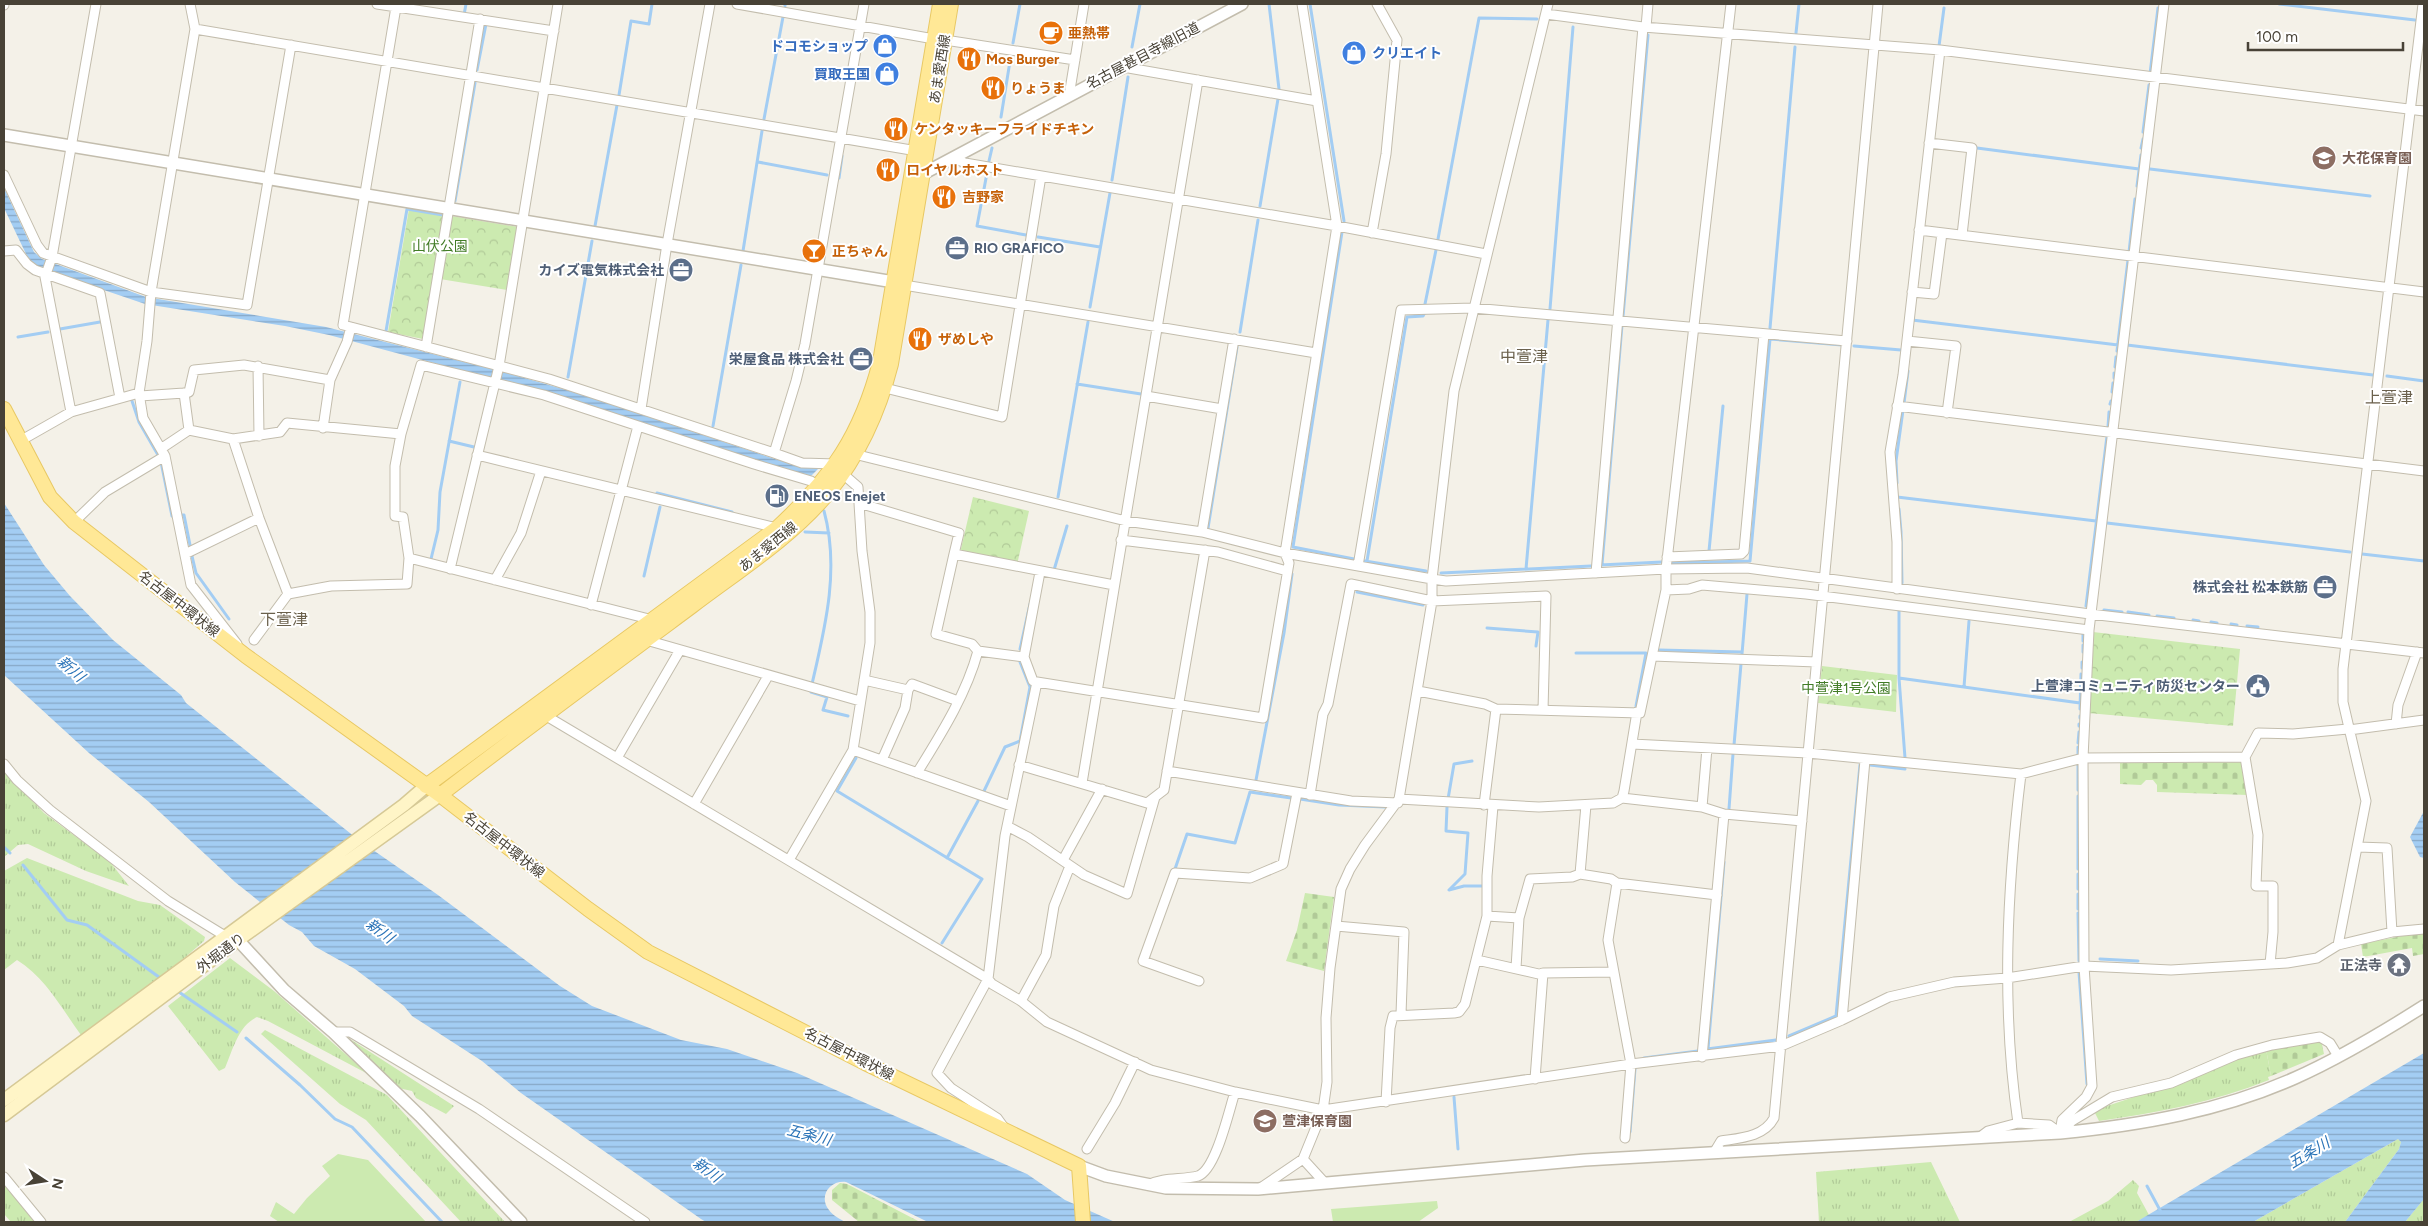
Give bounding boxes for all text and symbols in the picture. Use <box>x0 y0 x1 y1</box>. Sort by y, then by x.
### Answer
street label: 名古屋甚目寺線旧道 <box>1083 19 1203 93</box>
cafe icon: 亜熱帯 <box>1038 20 1064 46</box>
scale bar <box>2248 20 2403 52</box>
place label: 亜熱帯 <box>1068 25 1110 42</box>
text: 100 m <box>2256 28 2298 46</box>
shop icon: ドコモショップ <box>872 33 898 59</box>
street label: あま愛西線 <box>926 33 954 105</box>
place label: ドコモショップ <box>770 38 868 55</box>
shop icon: クリエイト <box>1341 40 1367 66</box>
place label: クリエイト <box>1372 45 1442 62</box>
restaurant icon: Mos Burger <box>956 46 982 72</box>
place label: Mos Burger <box>986 51 1060 68</box>
shop icon: 買取王国 <box>874 61 900 87</box>
place label: 買取王国 <box>814 66 870 83</box>
restaurant icon: りょうま <box>980 75 1006 101</box>
place label: りょうま <box>1010 80 1066 97</box>
restaurant icon: ケンタッキーフライドチキン <box>883 116 909 142</box>
place label: ケンタッキーフライドチキン <box>914 121 1094 138</box>
school or university icon: 大花保育園 <box>2311 145 2337 171</box>
place label: 大花保育園 <box>2342 150 2412 167</box>
restaurant icon: ロイヤルホスト <box>875 157 901 183</box>
place label: ロイヤルホスト <box>906 162 1004 179</box>
restaurant icon: 吉野家 <box>931 184 957 210</box>
place label: 吉野家 <box>962 189 1004 206</box>
office icon: RIO GRAFICO <box>944 235 970 261</box>
park label: 山伏公園 <box>412 238 468 255</box>
bar icon: 正ちゃん <box>801 238 827 264</box>
place label: RIO GRAFICO <box>974 240 1064 257</box>
place label: 正ちゃん <box>832 243 888 260</box>
office icon: カイズ電気株式会社 <box>668 257 694 283</box>
place label: カイズ電気株式会社 <box>538 262 664 279</box>
restaurant icon: ザめしや <box>907 326 933 352</box>
place label: ザめしや <box>938 331 994 348</box>
office icon: 栄屋食品 株式会社 <box>848 346 874 372</box>
district label: 中萱津 <box>1500 347 1548 366</box>
place label: 栄屋食品 株式会社 <box>729 351 844 368</box>
district label: 上萱津 <box>2365 388 2413 407</box>
fuel station icon: ENEOS Enejet <box>764 483 790 509</box>
place label: ENEOS Enejet <box>794 488 886 505</box>
street label: あま愛西線 <box>735 518 801 576</box>
street label: 名古屋中環状線 <box>135 567 223 641</box>
office icon: 株式会社 松本鉄筋 <box>2312 574 2338 600</box>
place label: 株式会社 松本鉄筋 <box>2193 579 2308 596</box>
district label: 下萱津 <box>260 610 308 629</box>
water label: 新川 <box>54 652 90 687</box>
public building icon: 上萱津コミュニティ防災センター <box>2245 673 2271 699</box>
place label: 上萱津コミュニティ防災センター <box>2031 678 2240 695</box>
park label: 中萱津1号公園 <box>1801 680 1891 697</box>
street label: 名古屋中環状線 <box>460 808 548 882</box>
water label: 新川 <box>363 915 399 948</box>
street label: 外堀通り <box>194 929 248 977</box>
temple icon: 正法寺 <box>2386 952 2412 978</box>
place label: 正法寺 <box>2340 957 2382 974</box>
street label: 名古屋中環状線 <box>801 1024 897 1084</box>
school or university icon: 萱津保育園 <box>1252 1108 1278 1134</box>
place label: 萱津保育園 <box>1282 1113 1352 1130</box>
water label: 五条川 <box>785 1121 835 1150</box>
water label: 五条川 <box>2285 1133 2335 1172</box>
water label: 新川 <box>690 1154 726 1187</box>
north arrow <box>20 1156 70 1206</box>
text: N <box>48 1177 67 1191</box>

